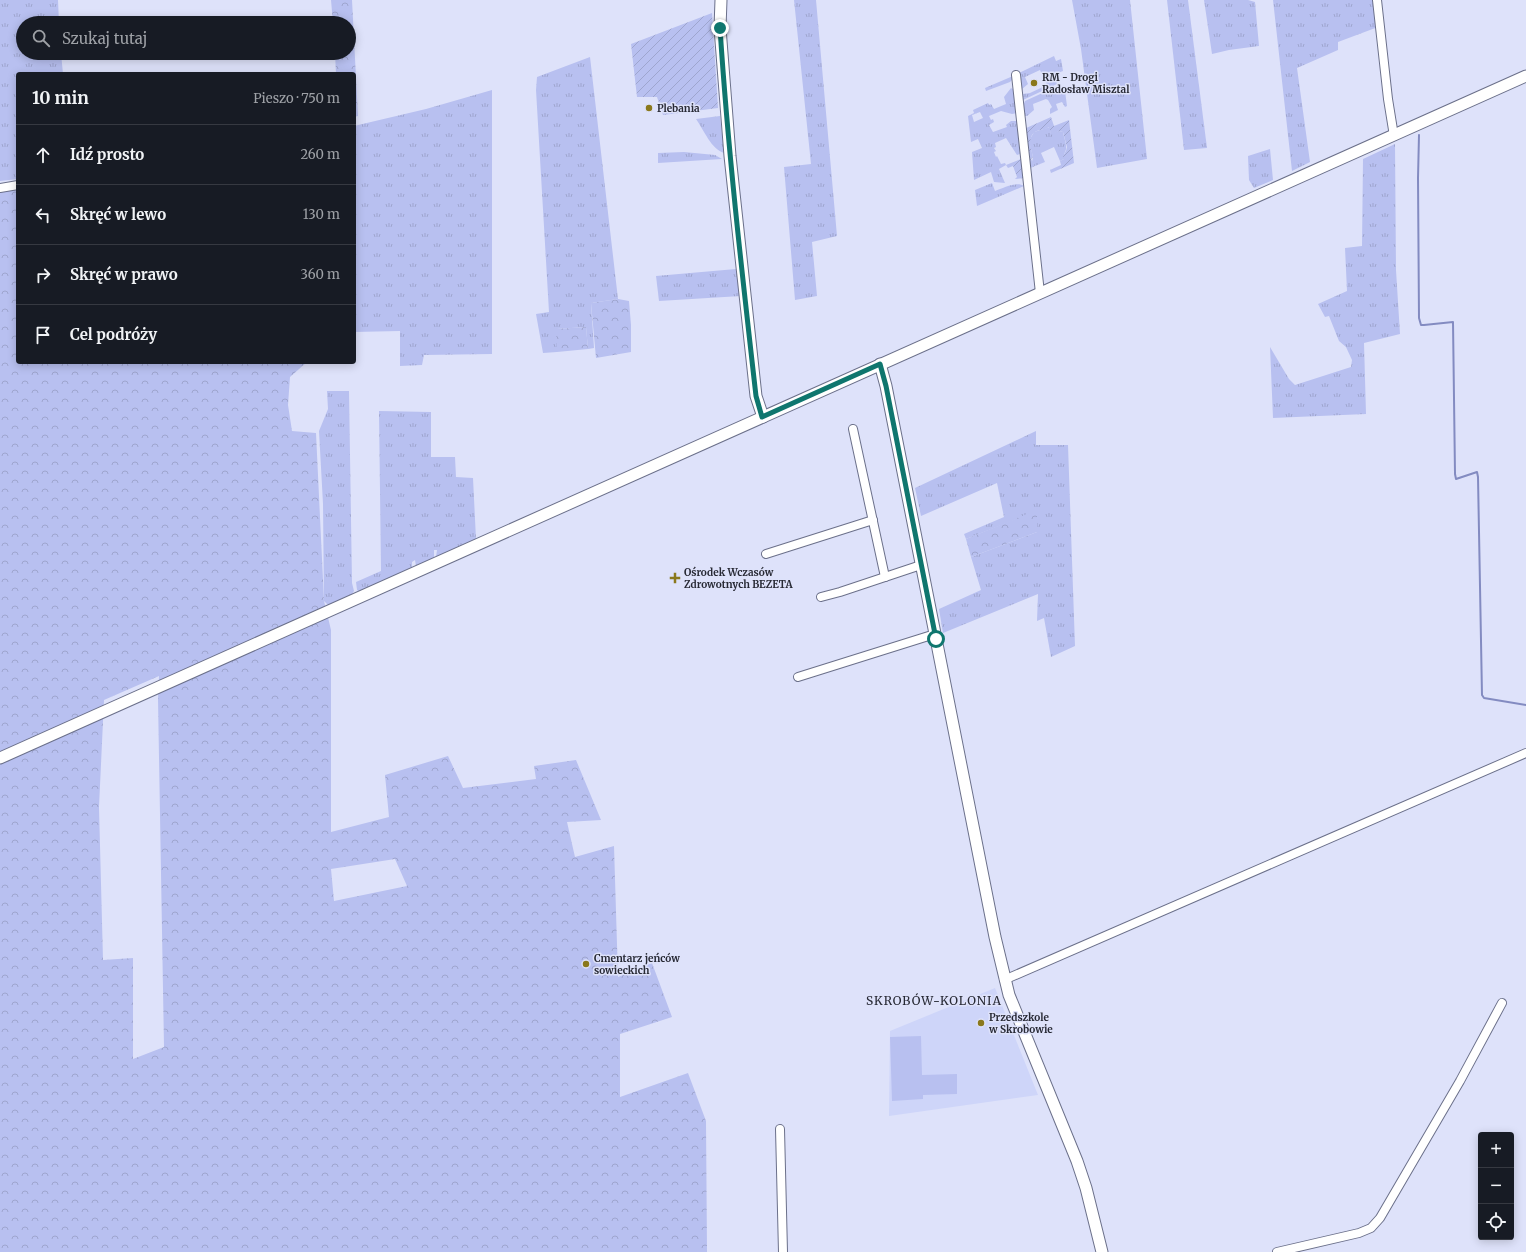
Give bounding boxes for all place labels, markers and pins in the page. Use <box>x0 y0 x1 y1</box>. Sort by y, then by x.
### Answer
place label: RM - Drogi Radosław Misztal <box>1042 71 1130 96</box>
marker: RM - Drogi Radosław Misztal <box>1029 78 1039 88</box>
place label: Plebania <box>657 102 700 115</box>
marker: Plebania <box>644 103 654 113</box>
place label: Ośrodek Wczasów Zdrowotnych BEZETA <box>684 566 793 591</box>
marker: Ośrodek Wczasów Zdrowotnych BEZETA <box>669 572 681 584</box>
place label: Cmentarz jeńców sowieckich <box>594 952 680 977</box>
marker: Cmentarz jeńców sowieckich <box>581 959 591 969</box>
place label: Przedszkole w Skrobowie <box>988 1011 1053 1036</box>
marker: Przedszkole w Skrobowie <box>976 1018 986 1028</box>

